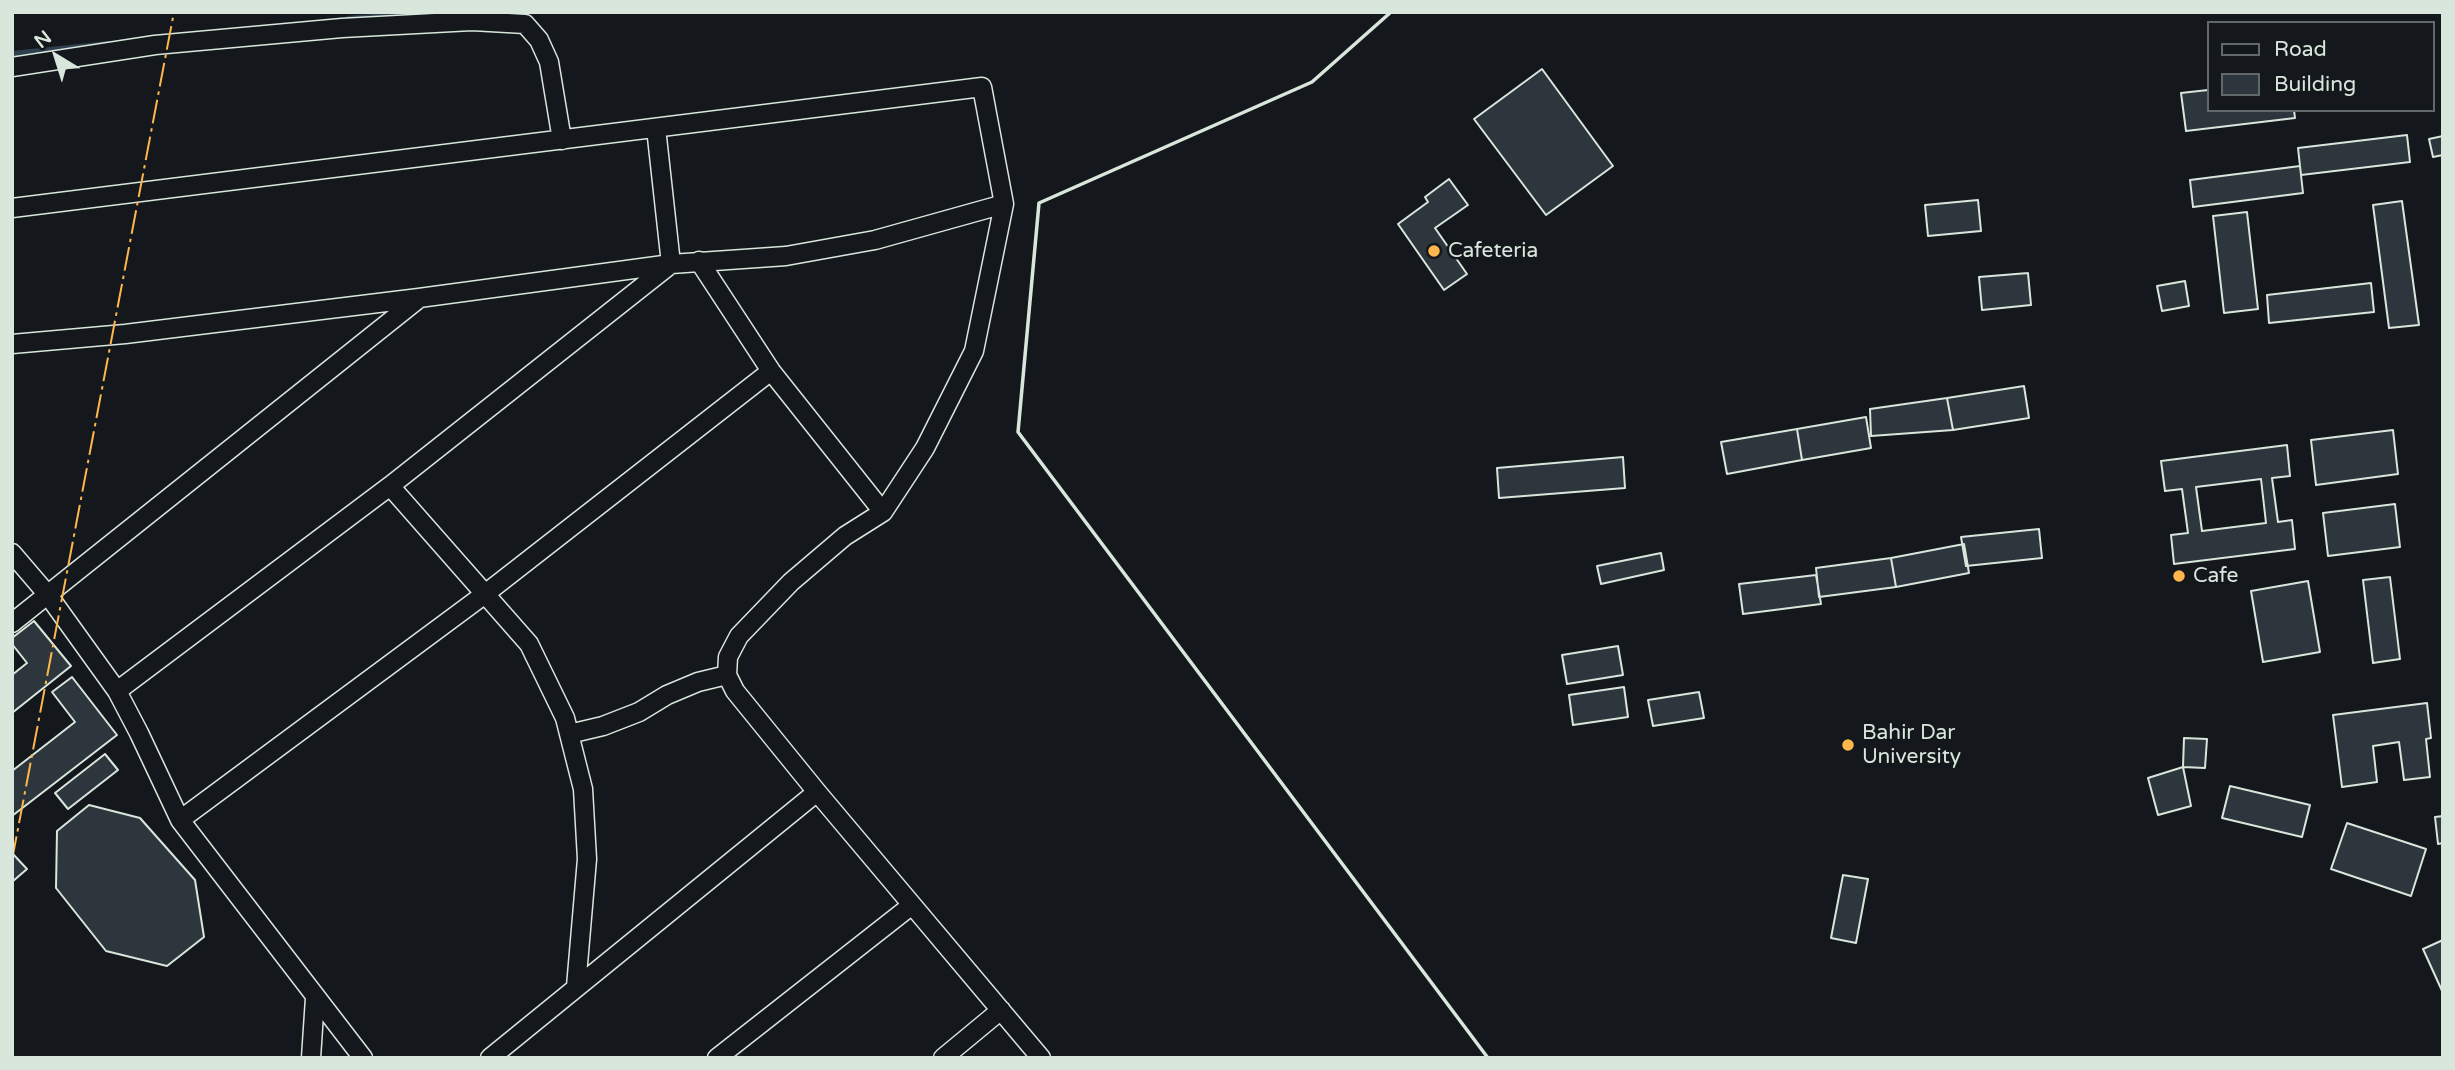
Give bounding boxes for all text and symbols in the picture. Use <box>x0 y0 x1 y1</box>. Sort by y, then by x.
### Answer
north arrow <box>21 21 91 91</box>
legend <box>2206 21 2434 112</box>
text: N <box>30 26 56 53</box>
text: Road <box>2274 37 2327 62</box>
text: Building <box>2274 72 2356 97</box>
place label: Cafeteria <box>1448 238 1538 264</box>
marker: Cafeteria <box>1426 243 1442 259</box>
place label: Cafe <box>2193 563 2238 589</box>
marker: Cafe <box>2171 568 2187 584</box>
place label: Bahir Dar University <box>1862 720 1961 770</box>
marker: Bahir Dar University <box>1840 737 1856 753</box>

